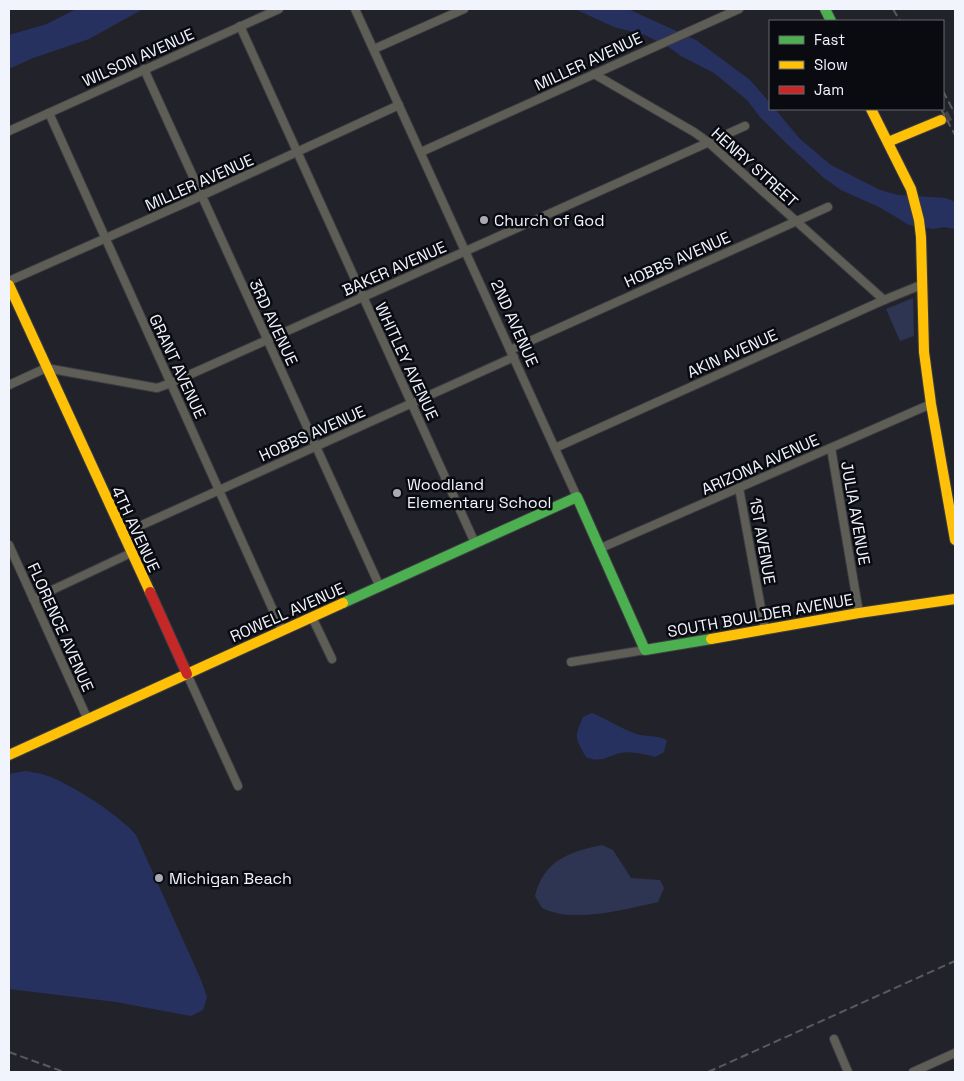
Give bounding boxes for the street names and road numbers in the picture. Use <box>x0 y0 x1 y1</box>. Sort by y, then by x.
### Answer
street label: WILSON AVENUE <box>79 23 197 91</box>
street label: MILLER AVENUE <box>531 27 646 96</box>
street label: HENRY STREET <box>707 123 803 212</box>
street label: MILLER AVENUE <box>142 149 257 216</box>
street label: HOBBS AVENUE <box>621 227 734 292</box>
street label: BAKER AVENUE <box>339 236 450 301</box>
street label: 3RD AVENUE <box>244 276 303 369</box>
street label: 2ND AVENUE <box>486 276 543 370</box>
street label: WHITLEY AVENUE <box>370 299 443 423</box>
street label: GRANT AVENUE <box>144 311 211 422</box>
street label: AKIN AVENUE <box>684 324 781 383</box>
street label: HOBBS AVENUE <box>256 401 369 466</box>
street label: ARIZONA AVENUE <box>698 429 822 500</box>
street label: JULIA AVENUE <box>836 460 875 567</box>
street label: 4TH AVENUE <box>107 483 165 575</box>
street label: 1ST AVENUE <box>745 496 780 586</box>
street label: FLORENCE AVENUE <box>23 559 98 695</box>
street label: ROWELL AVENUE <box>227 578 348 647</box>
street label: SOUTH BOULDER AVENUE <box>666 589 854 642</box>

